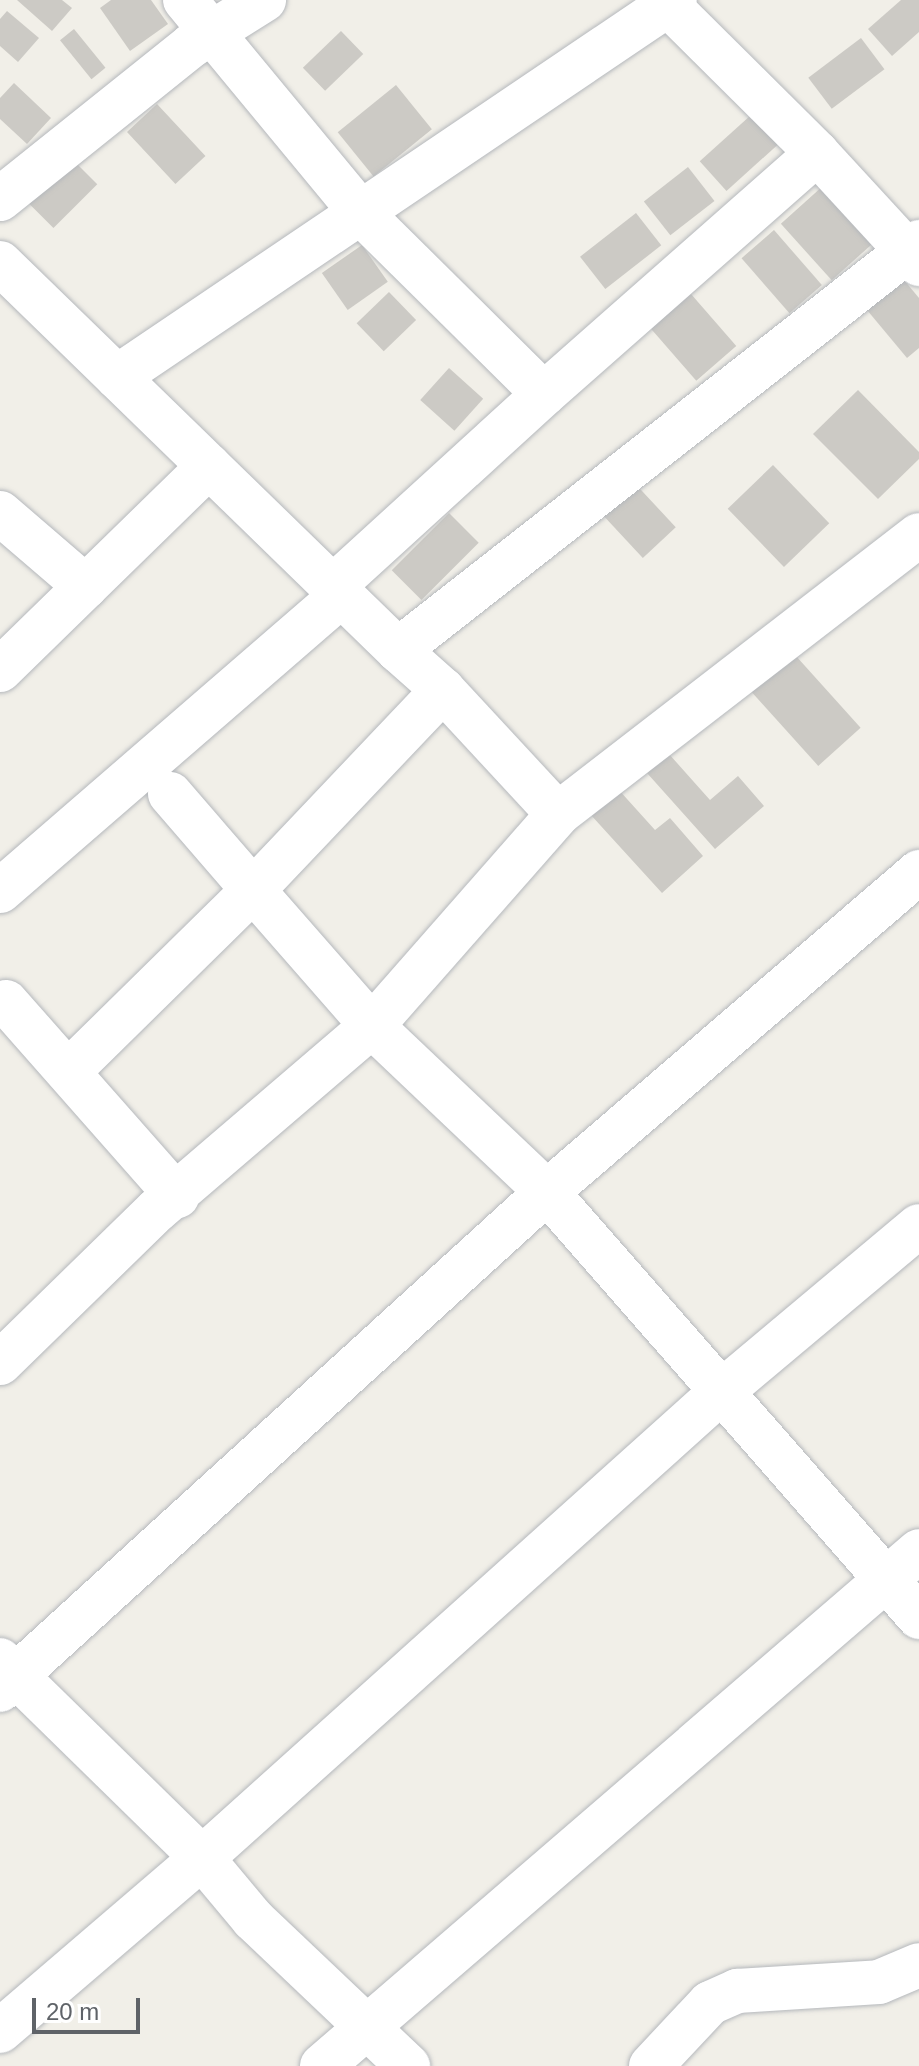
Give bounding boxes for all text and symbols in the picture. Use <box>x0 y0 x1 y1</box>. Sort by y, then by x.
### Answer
scale bar <box>36 1982 144 2032</box>
text: 20 m <box>46 1998 99 2025</box>

